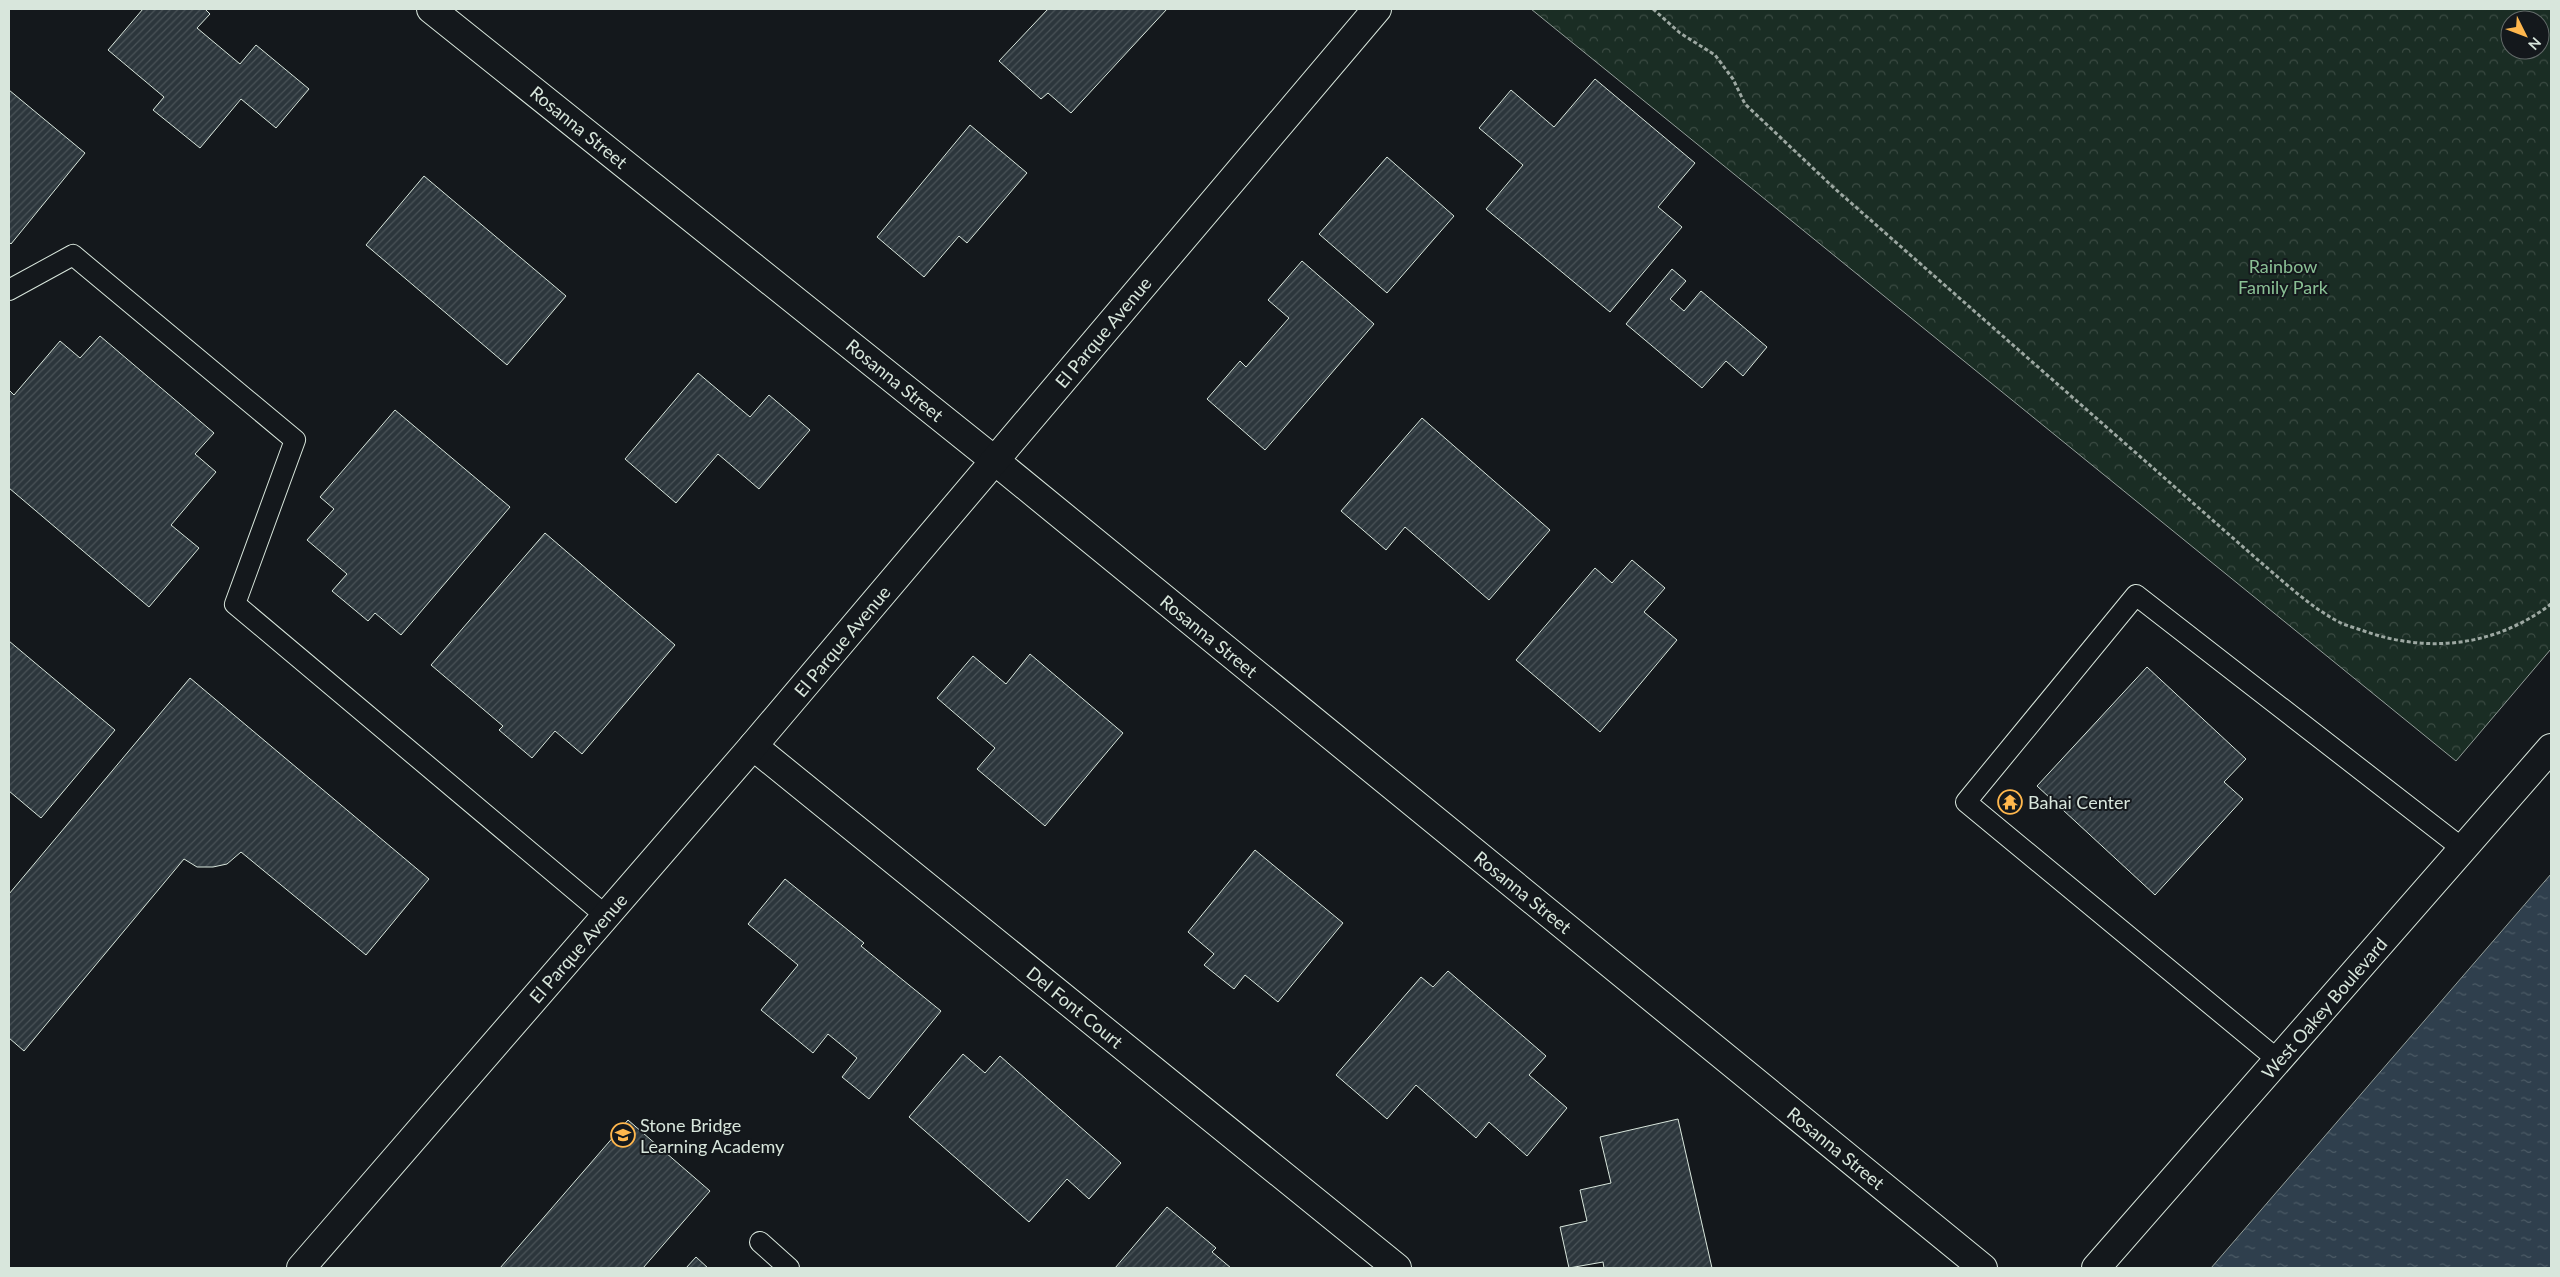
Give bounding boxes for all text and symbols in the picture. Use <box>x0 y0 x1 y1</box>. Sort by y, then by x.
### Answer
north arrow <box>2500 10 2550 60</box>
text: N <box>2525 34 2545 54</box>
street label: Rosanna Street <box>526 81 632 173</box>
park label: Rainbow Family Park <box>2238 255 2329 298</box>
street label: El Parque Avenue <box>1050 272 1156 392</box>
street label: Rosanna Street <box>842 334 948 426</box>
street label: El Parque Avenue <box>789 581 895 701</box>
street label: Rosanna Street <box>1156 590 1262 682</box>
temple icon: Bahai Center <box>1997 789 2023 815</box>
place label: Bahai Center <box>2028 791 2131 813</box>
street label: Rosanna Street <box>1470 846 1576 938</box>
street label: El Parque Avenue <box>524 889 632 1007</box>
street label: West Oakey Boulevard <box>2257 933 2391 1083</box>
street label: Del Font Court <box>1022 961 1128 1053</box>
street label: Rosanna Street <box>1783 1102 1889 1194</box>
place label: Stone Bridge Learning Academy <box>640 1114 785 1157</box>
school or university icon: Stone Bridge Learning Academy <box>610 1122 636 1148</box>

